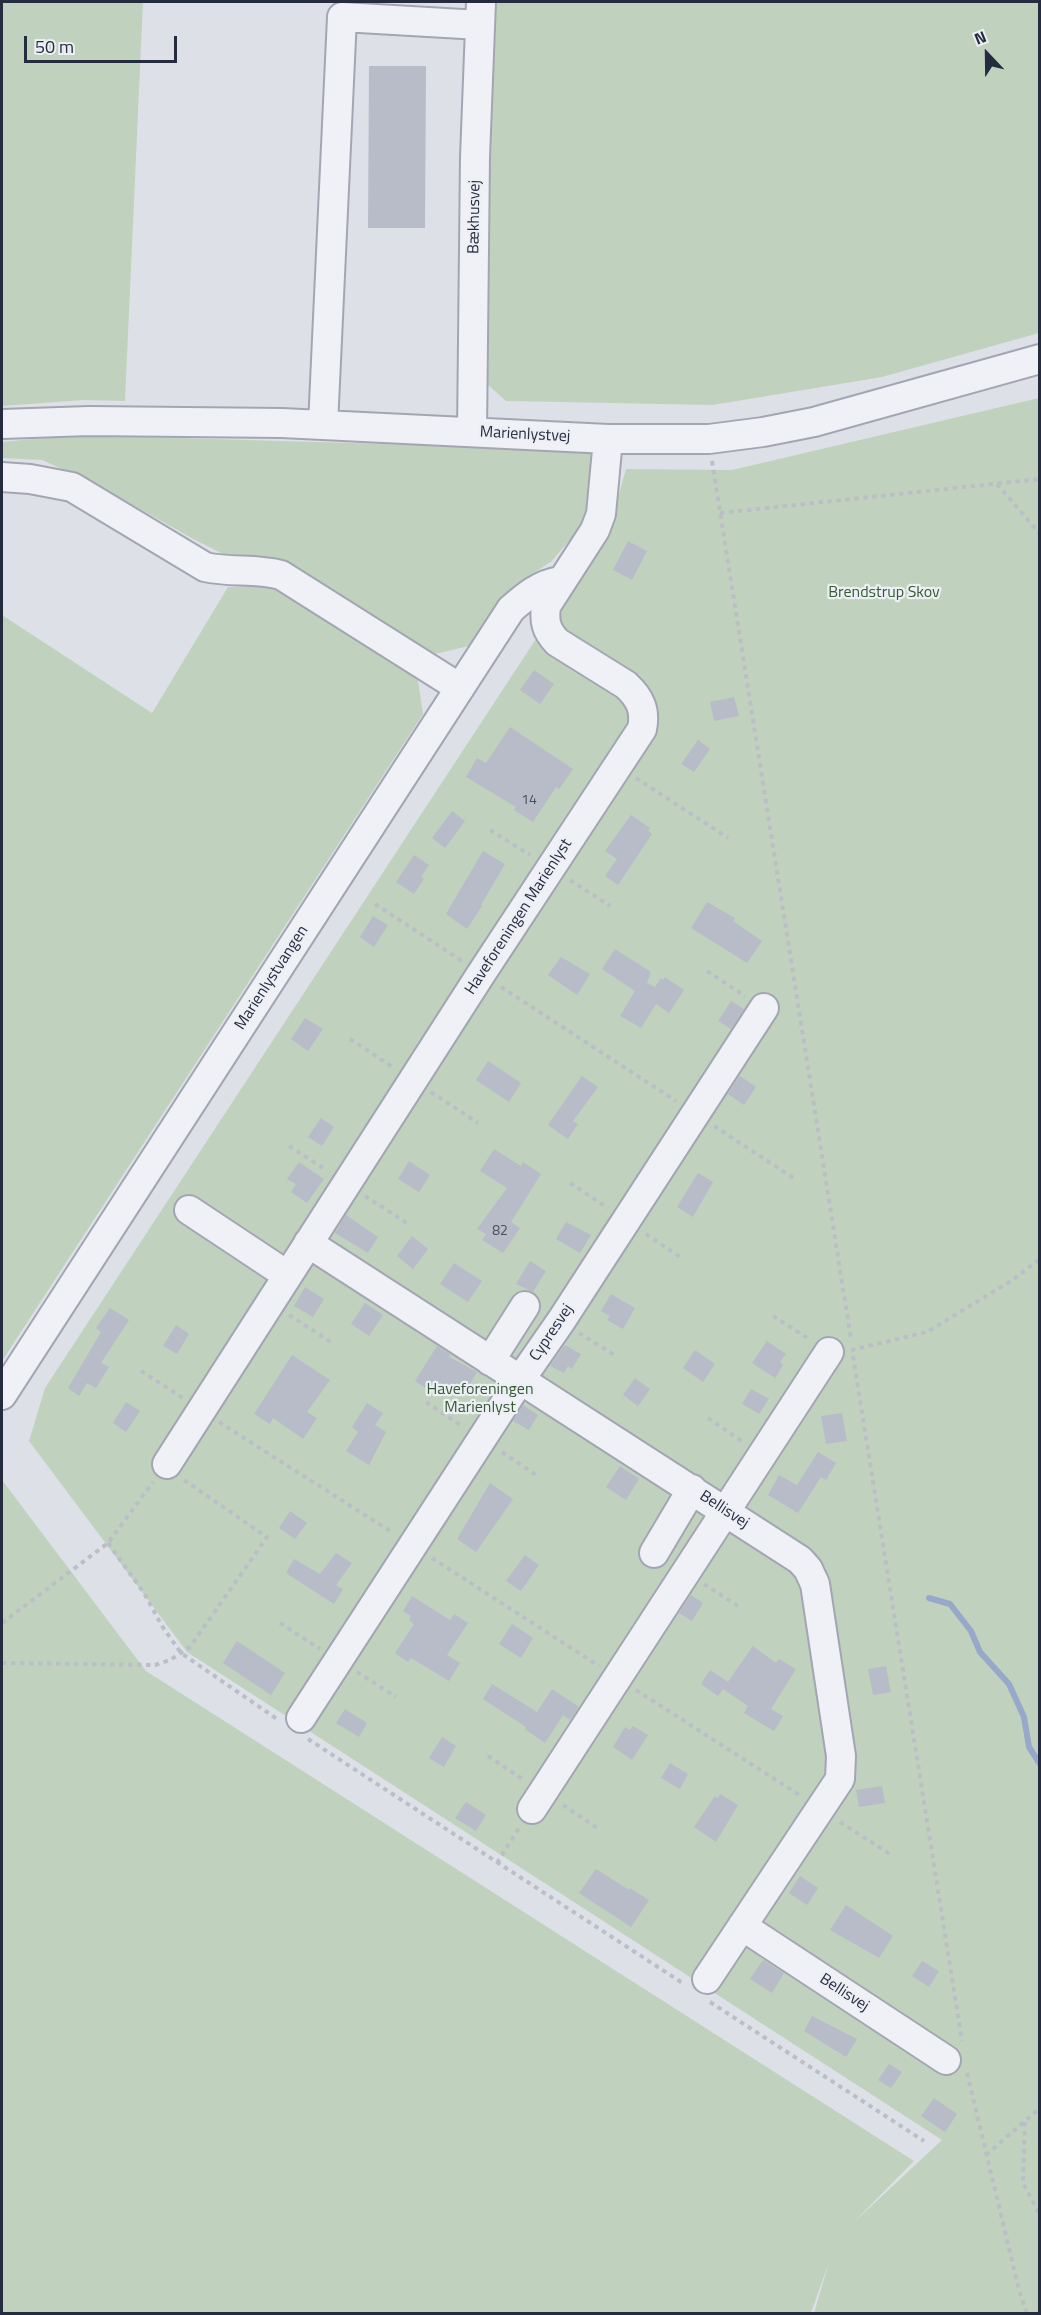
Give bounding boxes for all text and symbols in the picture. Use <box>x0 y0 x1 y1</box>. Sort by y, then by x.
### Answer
scale bar <box>27 24 180 62</box>
north arrow <box>957 24 1017 84</box>
text: N <box>971 24 990 51</box>
text: 50 m <box>35 33 74 60</box>
street label: Bækhusvej <box>465 180 485 254</box>
street label: Marienlystvej <box>479 423 571 447</box>
park label: Brendstrup Skov <box>828 583 940 603</box>
house number: 14 <box>521 793 537 809</box>
street label: Haveforeningen Marienlyst <box>461 835 577 999</box>
street label: Marienlystvangen <box>231 922 313 1034</box>
house number: 82 <box>492 1224 508 1240</box>
street label: Cypresvej <box>526 1301 578 1365</box>
park label: Haveforeningen Marienlyst <box>426 1380 534 1418</box>
street label: Bellisvej <box>696 1487 752 1533</box>
street label: Bellisvej <box>816 1970 872 2016</box>

